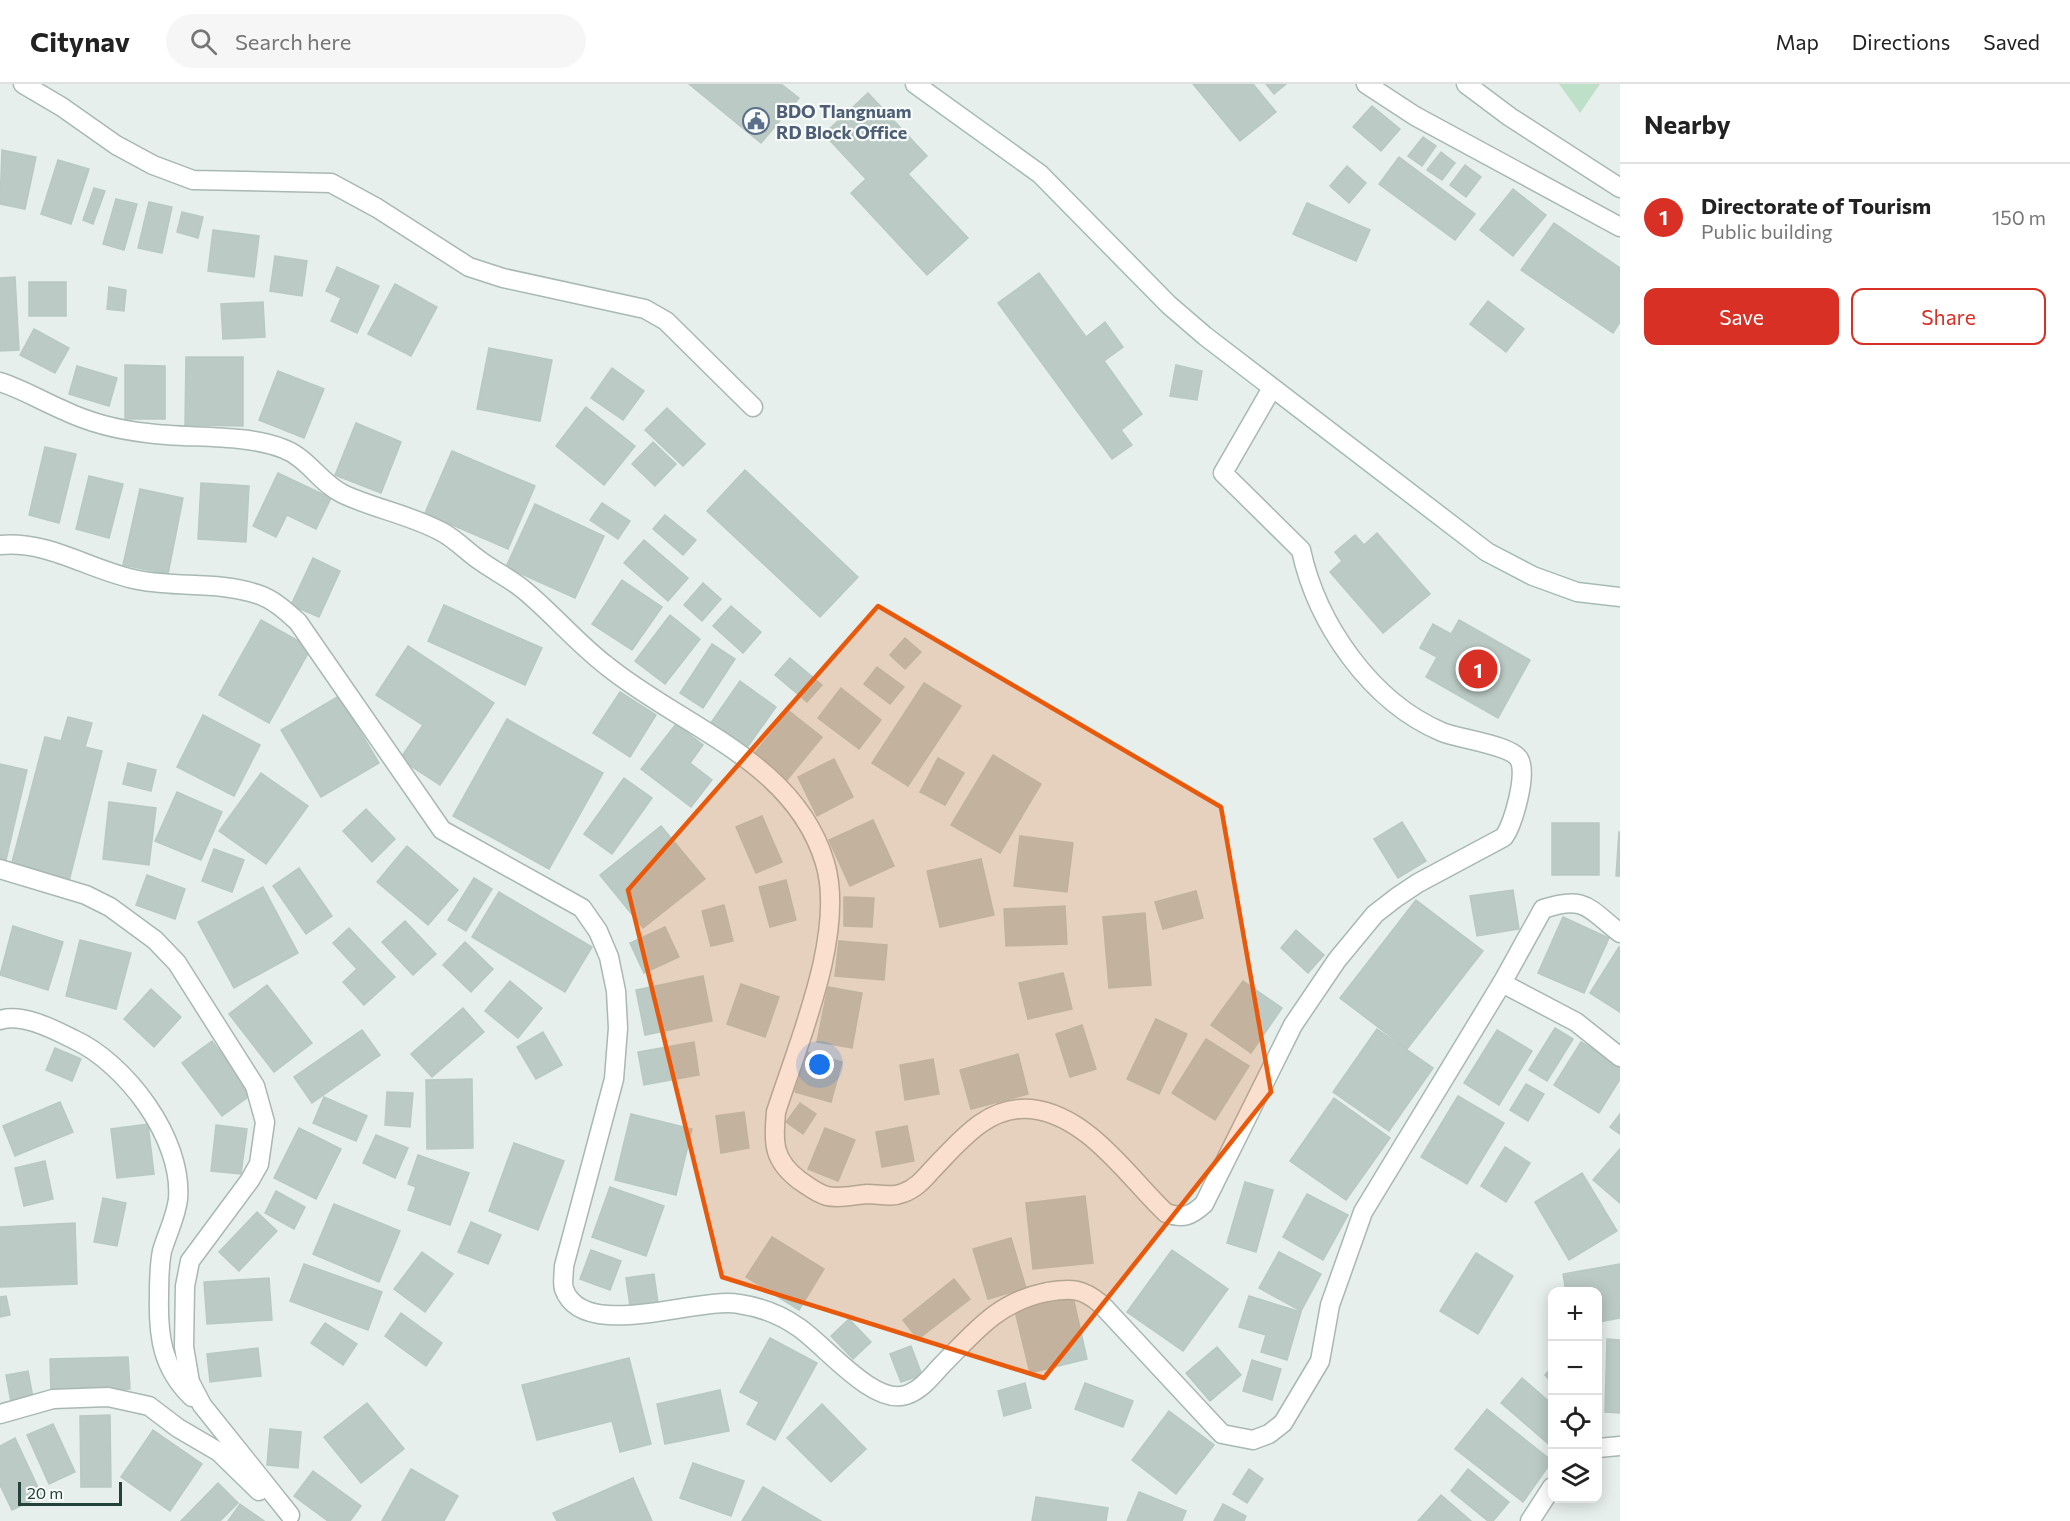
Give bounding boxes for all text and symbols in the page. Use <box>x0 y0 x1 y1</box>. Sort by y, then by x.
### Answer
search box <box>166 14 586 68</box>
text: Citynav <box>30 24 130 58</box>
icon: search <box>187 25 220 58</box>
text: Search here <box>235 28 351 55</box>
text: Map <box>1776 29 1819 54</box>
text: Directions <box>1852 29 1950 54</box>
text: Saved <box>1983 29 2040 54</box>
place label: BDO Tlangnuam RD Block Office <box>776 100 911 143</box>
public building icon: BDO Tlangnuam RD Block Office <box>741 106 771 136</box>
text: Nearby <box>1644 108 1731 139</box>
text: Directorate of Tourism <box>1701 192 1931 219</box>
text: 1 <box>1659 205 1668 229</box>
text: 150 m <box>1992 205 2046 229</box>
text: Public building <box>1701 219 1833 243</box>
button: Save <box>1644 288 1839 345</box>
button: Share <box>1851 288 2046 345</box>
pin: 1 <box>1458 646 1498 692</box>
your location <box>805 1050 834 1079</box>
map controls <box>1548 1287 1602 1503</box>
button: + <box>1548 1287 1602 1341</box>
button: − <box>1548 1341 1602 1395</box>
button: locate <box>1548 1395 1602 1449</box>
button: layers <box>1548 1449 1602 1503</box>
scale bar <box>18 1479 122 1506</box>
text: 20 m <box>27 1483 63 1502</box>

